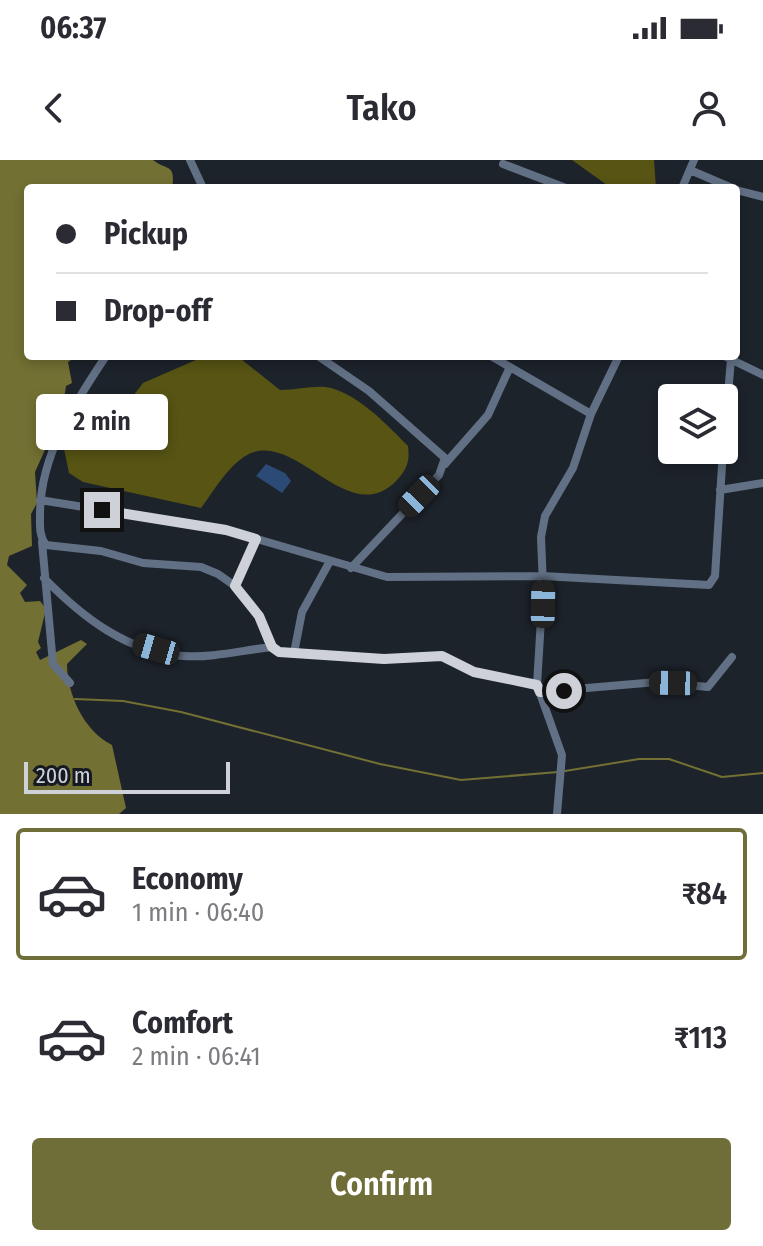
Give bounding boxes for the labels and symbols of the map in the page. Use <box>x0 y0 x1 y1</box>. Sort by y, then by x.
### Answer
callout: 2 min <box>36 394 168 450</box>
car <box>394 470 444 522</box>
route end <box>84 492 120 528</box>
car <box>531 580 555 628</box>
car <box>130 631 182 667</box>
car <box>649 671 697 695</box>
route start <box>546 673 582 709</box>
scale bar <box>24 758 230 794</box>

